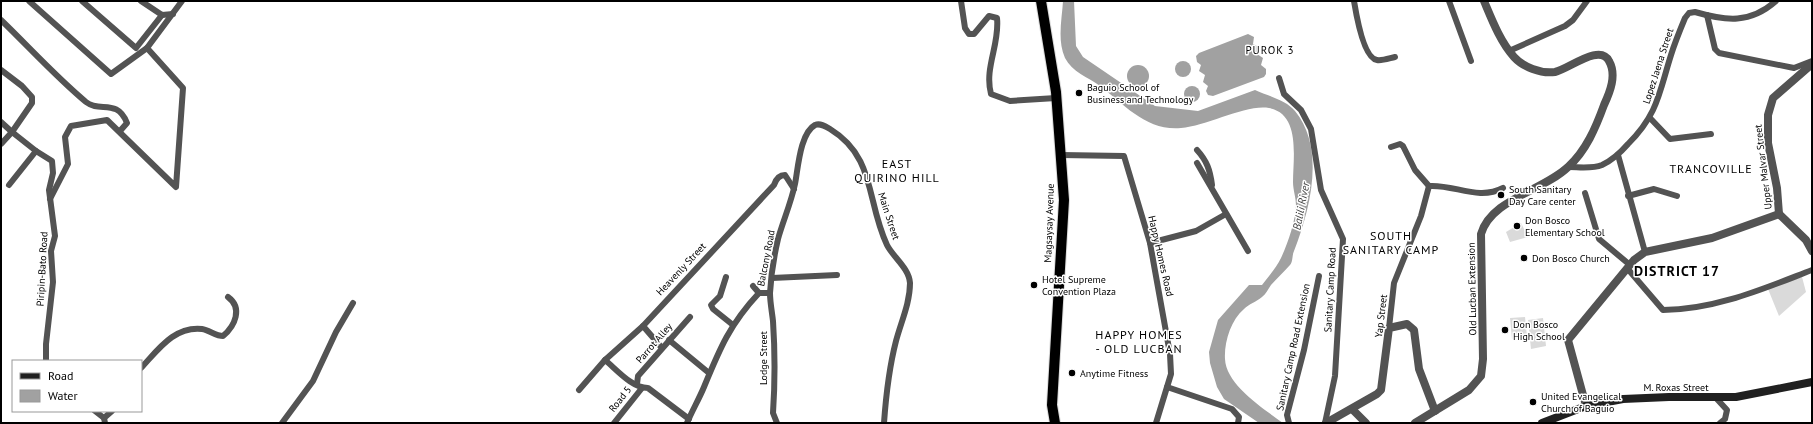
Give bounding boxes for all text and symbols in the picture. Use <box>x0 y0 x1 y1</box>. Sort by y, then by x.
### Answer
street label: Lopez Jaena Street <box>1640 26 1677 105</box>
district label: PUROK 3 <box>1245 43 1295 57</box>
place label: Baguio School of Business and Technology <box>1087 81 1194 106</box>
marker: Baguio School of Business and Technology <box>1074 88 1084 98</box>
street label: Upper Malvar Street <box>1751 123 1775 210</box>
district label: EAST QUIRINO HILL <box>854 156 940 185</box>
district label: TRANCOVILLE <box>1669 161 1753 176</box>
water label: Balili River <box>1290 180 1313 231</box>
street label: Magsaysay Avenue <box>1041 183 1057 263</box>
place label: South Sanitary Day Care center <box>1509 183 1576 208</box>
marker: South Sanitary Day Care center <box>1496 190 1506 200</box>
street label: Main Street <box>875 191 903 242</box>
street label: Happy Homes Road <box>1145 214 1177 298</box>
place label: Don Bosco Elementary School <box>1525 214 1605 239</box>
marker: Don Bosco Elementary School <box>1512 221 1522 231</box>
district label: SOUTH SANITARY CAMP <box>1343 228 1439 257</box>
street label: Balcony Road <box>754 229 778 287</box>
street label: Piripin-Bato Road <box>34 231 50 307</box>
street label: Heavenly Street <box>653 239 709 298</box>
street label: Old Lucban Extension <box>1465 242 1479 336</box>
street label: Sanitary Camp Road <box>1321 247 1339 333</box>
place label: Don Bosco Church <box>1532 252 1610 265</box>
marker: Don Bosco Church <box>1519 253 1529 263</box>
district label: DISTRICT 17 <box>1634 262 1720 280</box>
place label: Hotel Supreme Convention Plaza <box>1042 273 1116 298</box>
marker: Hotel Supreme Convention Plaza <box>1029 280 1039 290</box>
street label: Sanitary Camp Road Extension <box>1273 282 1313 412</box>
street label: Yap Street <box>1372 293 1390 338</box>
place label: Don Bosco High School <box>1513 318 1565 343</box>
street label: Parrot Alley <box>633 320 675 366</box>
marker: Don Bosco High School <box>1500 325 1510 335</box>
district label: HAPPY HOMES - OLD LUCBAN <box>1095 327 1183 356</box>
street label: Lodge Street <box>757 330 770 385</box>
legend <box>12 360 142 412</box>
place label: Anytime Fitness <box>1080 367 1148 380</box>
text: Road <box>48 368 73 383</box>
marker: Anytime Fitness <box>1067 368 1077 378</box>
street label: M. Roxas Street <box>1643 381 1709 394</box>
street label: Road 5 <box>606 383 634 415</box>
text: Water <box>48 388 78 403</box>
place label: United Evangelical Church of Baguio <box>1541 390 1621 415</box>
marker: United Evangelical Church of Baguio <box>1528 397 1538 407</box>

